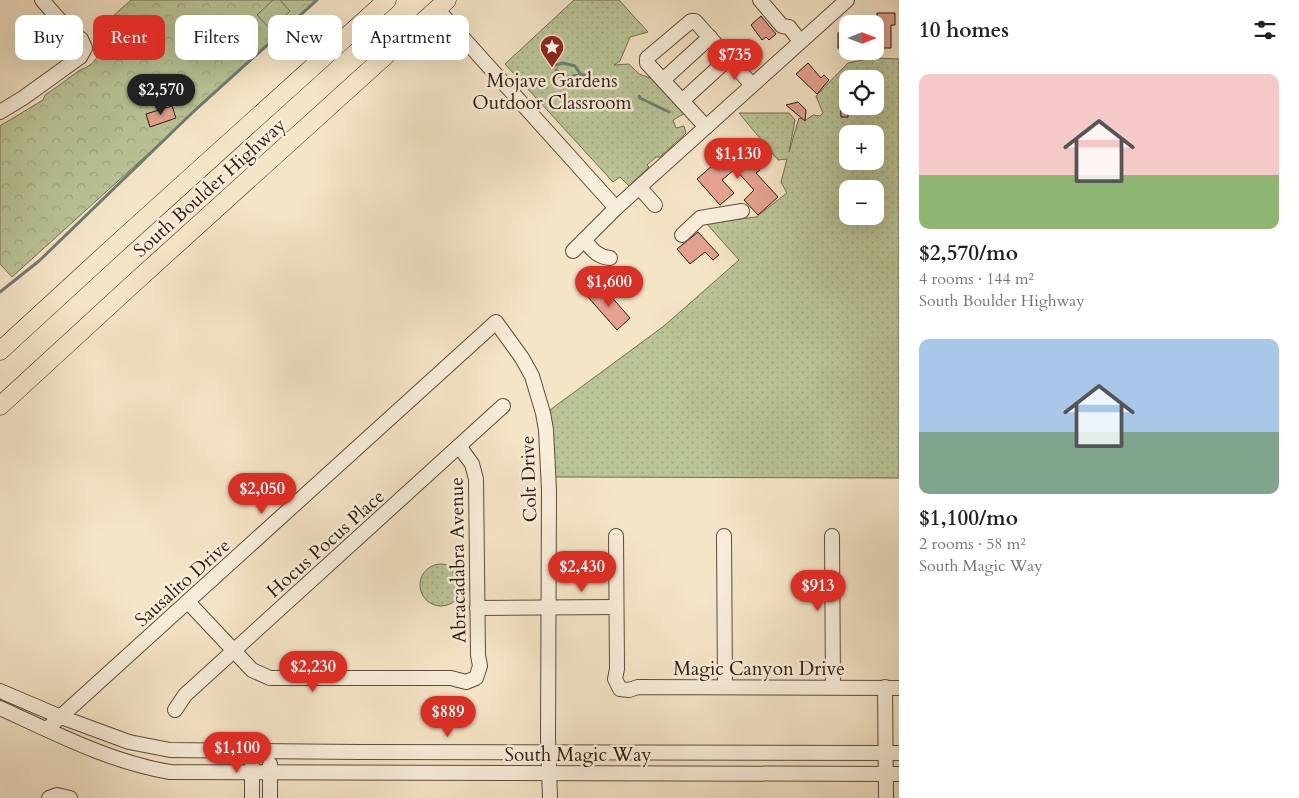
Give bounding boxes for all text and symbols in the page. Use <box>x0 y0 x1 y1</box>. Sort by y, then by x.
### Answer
chip: Buy <box>15 15 83 60</box>
chip: Rent <box>93 15 165 60</box>
chip: Filters <box>175 15 258 60</box>
chip: New <box>268 15 342 60</box>
chip: Apartment <box>352 15 469 60</box>
north arrow <box>839 15 884 60</box>
map controls <box>839 15 884 225</box>
text: 10 homes <box>919 16 1009 45</box>
icon: filters <box>1251 16 1279 44</box>
place icon: Mojave Gardens Outdoor Classroom <box>539 34 565 68</box>
pin: $735 <box>705 38 765 81</box>
text: $735 <box>719 44 751 66</box>
place label: Mojave Gardens Outdoor Classroom <box>472 68 633 116</box>
button: locate <box>839 70 884 115</box>
pin: $2,570 <box>120 74 202 116</box>
text: $2,570 <box>138 79 184 101</box>
icon: home <box>1054 106 1144 196</box>
street label: South Boulder Highway <box>128 112 291 263</box>
button: + <box>839 125 884 170</box>
pin: $1,130 <box>697 138 779 180</box>
text: $1,130 <box>715 143 761 165</box>
button: − <box>839 180 884 225</box>
text: $2,570/mo <box>919 239 1018 268</box>
pin: $1,600 <box>568 266 650 308</box>
text: 4 rooms · 144 m² <box>919 268 1034 290</box>
text: $1,600 <box>586 271 632 293</box>
text: South Boulder Highway <box>919 290 1085 312</box>
icon: home <box>1054 371 1144 461</box>
street label: Colt Drive <box>514 435 544 523</box>
pin: $2,050 <box>221 472 303 515</box>
street label: Abracadabra Avenue <box>444 477 472 643</box>
text: $2,050 <box>239 478 285 500</box>
street label: Hocus Pocus Place <box>261 484 390 604</box>
text: $1,100/mo <box>919 504 1018 533</box>
street label: Sausalito Drive <box>129 533 236 633</box>
text: 2 rooms · 58 m² <box>919 533 1026 555</box>
pin: $2,430 <box>541 550 623 593</box>
text: South Magic Way <box>919 555 1043 577</box>
text: $2,430 <box>559 556 605 578</box>
pin: $913 <box>788 570 848 612</box>
text: $913 <box>802 575 834 597</box>
pin: $2,230 <box>272 650 354 693</box>
text: $2,230 <box>290 656 336 678</box>
street label: Magic Canyon Drive <box>673 656 845 682</box>
pin: $889 <box>418 696 478 738</box>
text: $889 <box>432 701 464 723</box>
pin: $1,100 <box>196 732 278 774</box>
text: $1,100 <box>214 737 260 759</box>
street label: South Magic Way <box>505 742 651 768</box>

